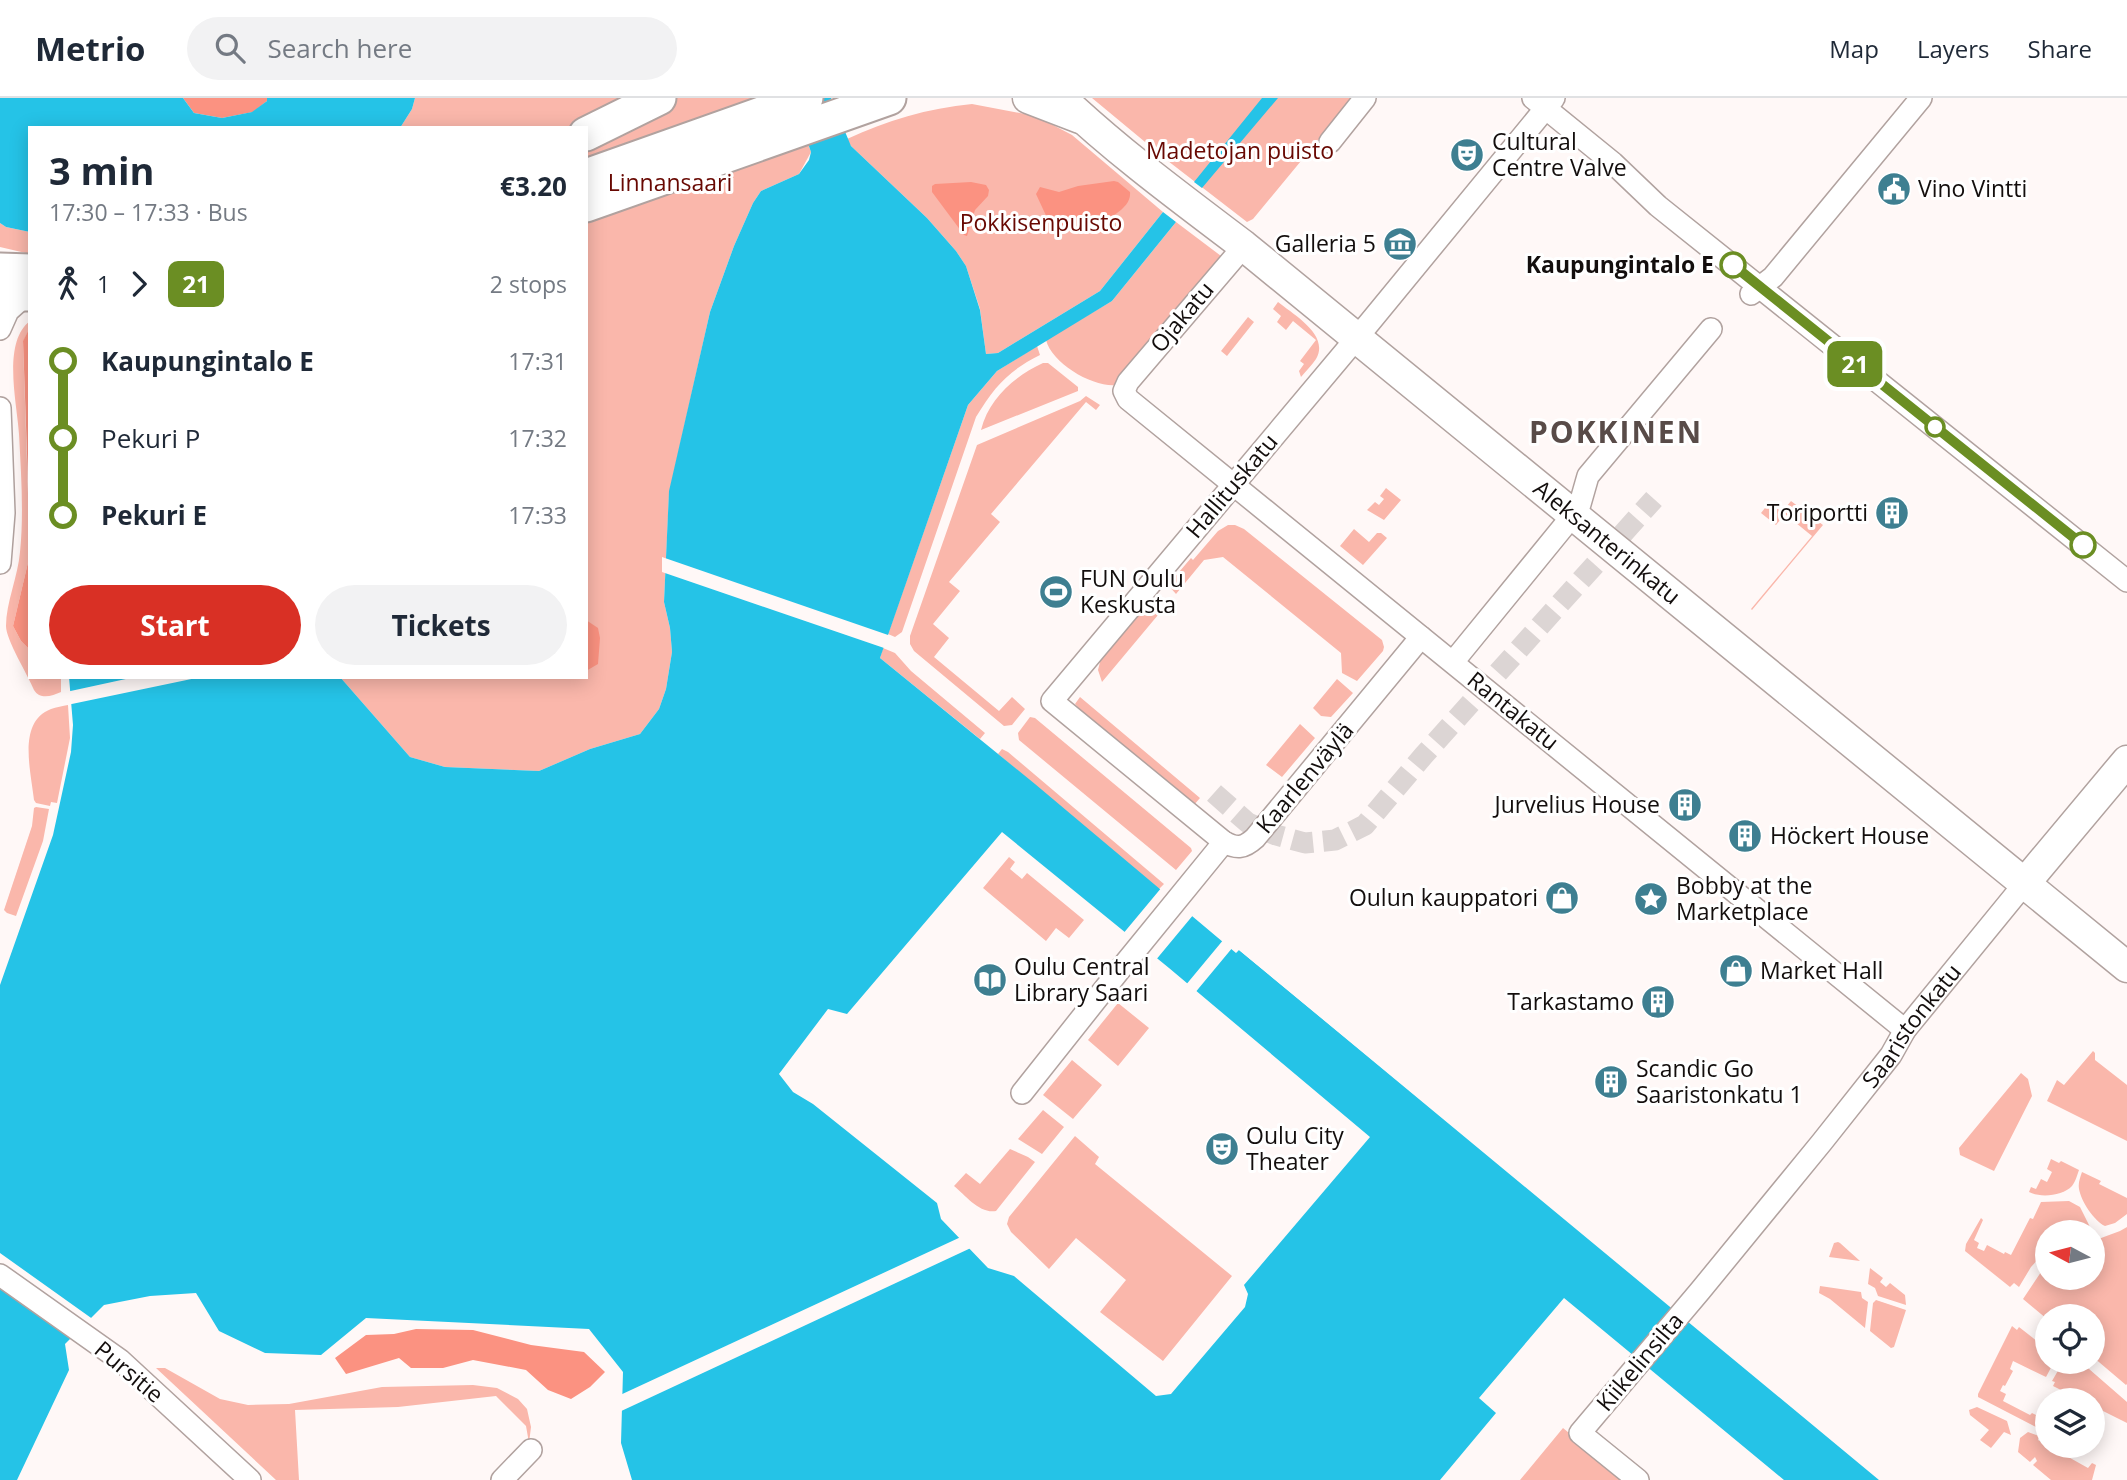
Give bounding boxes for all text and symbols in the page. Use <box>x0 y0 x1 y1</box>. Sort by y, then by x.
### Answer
search box <box>187 17 677 80</box>
text: Metrio <box>35 26 145 71</box>
icon: search <box>211 29 249 67</box>
text: Search here <box>267 30 412 66</box>
text: Map <box>1829 32 1879 65</box>
text: Layers <box>1917 32 1990 65</box>
text: Share <box>2028 32 2092 65</box>
place label: Cultural Centre Valve <box>1492 125 1627 183</box>
park label: Madetojan puisto <box>1146 134 1334 166</box>
theatre icon: Cultural Centre Valve <box>1448 136 1486 174</box>
text: 3 min <box>49 144 154 196</box>
park label: Linnansaari <box>608 166 732 198</box>
text: €3.20 <box>500 168 567 204</box>
public building icon: Vino Vintti <box>1875 170 1913 208</box>
place label: Vino Vintti <box>1918 172 2027 204</box>
text: 17:30 – 17:33 · Bus <box>49 196 248 228</box>
park label: Pokkisenpuisto <box>960 206 1122 238</box>
museum icon: Galleria 5 <box>1381 225 1419 263</box>
place label: Galleria 5 <box>1275 227 1376 259</box>
place label: Kaupungintalo E <box>1526 248 1714 280</box>
marker: Kaupungintalo E <box>1720 252 1746 278</box>
icon: walk <box>49 265 87 303</box>
icon: forward <box>120 265 158 303</box>
text: 21 <box>182 267 210 300</box>
text: 1 <box>97 268 110 300</box>
text: 2 stops <box>490 268 567 300</box>
street label: Ojakatu <box>1142 274 1220 359</box>
line badge: 21 <box>1824 341 1886 387</box>
text: Kaupungintalo E <box>101 343 314 379</box>
text: 17:31 <box>508 345 567 377</box>
text: 21 <box>1841 347 1869 380</box>
district label: POKKINEN <box>1529 411 1703 452</box>
unlabelled marker <box>1925 417 1945 437</box>
text: Pekuri P <box>101 420 200 456</box>
text: 17:32 <box>508 422 567 454</box>
street label: Hallituskatu <box>1178 426 1284 545</box>
street label: Aleksanterinkatu <box>1527 472 1688 611</box>
building icon: Toriportti <box>1873 494 1911 532</box>
place label: Toriportti <box>1767 496 1868 528</box>
text: Pekuri E <box>101 497 207 533</box>
text: 17:33 <box>508 499 567 531</box>
unlabelled marker <box>2070 532 2096 558</box>
place label: FUN Oulu Keskusta <box>1080 562 1184 620</box>
sports icon: FUN Oulu Keskusta <box>1037 573 1075 611</box>
button: Start <box>49 585 301 665</box>
button: Tickets <box>315 585 567 665</box>
street label: Rantakatu <box>1461 663 1566 757</box>
street label: Kaarlenväylä <box>1248 715 1360 840</box>
building icon: Jurvelius House <box>1666 786 1704 824</box>
place label: Jurvelius House <box>1492 788 1660 820</box>
building icon: Höckert House <box>1726 817 1764 855</box>
place label: Höckert House <box>1770 819 1929 851</box>
place label: Bobby at the Marketplace <box>1676 869 1813 927</box>
shop icon: Oulun kauppatori <box>1543 879 1581 917</box>
place icon: Bobby at the Marketplace <box>1632 880 1670 918</box>
place label: Oulun kauppatori <box>1349 881 1538 913</box>
place label: Oulu Central Library Saari <box>1014 950 1150 1008</box>
shop icon: Market Hall <box>1717 952 1755 990</box>
place label: Market Hall <box>1760 954 1883 986</box>
street label: Saaristonkatu <box>1854 956 1968 1094</box>
library icon: Oulu Central Library Saari <box>971 961 1009 999</box>
building icon: Tarkastamo <box>1639 983 1677 1021</box>
place label: Tarkastamo <box>1507 985 1634 1017</box>
place label: Scandic Go Saaristonkatu 1 <box>1636 1052 1803 1110</box>
building icon: Scandic Go Saaristonkatu 1 <box>1592 1063 1630 1101</box>
place label: Oulu City Theater <box>1246 1119 1344 1177</box>
theatre icon: Oulu City Theater <box>1203 1130 1241 1168</box>
north arrow <box>2035 1220 2105 1290</box>
map controls <box>2035 1220 2105 1458</box>
button: locate <box>2035 1304 2105 1374</box>
street label: Kiikelinsilta <box>1588 1305 1690 1418</box>
street label: Pursitie <box>88 1333 171 1410</box>
button: layers <box>2035 1388 2105 1458</box>

